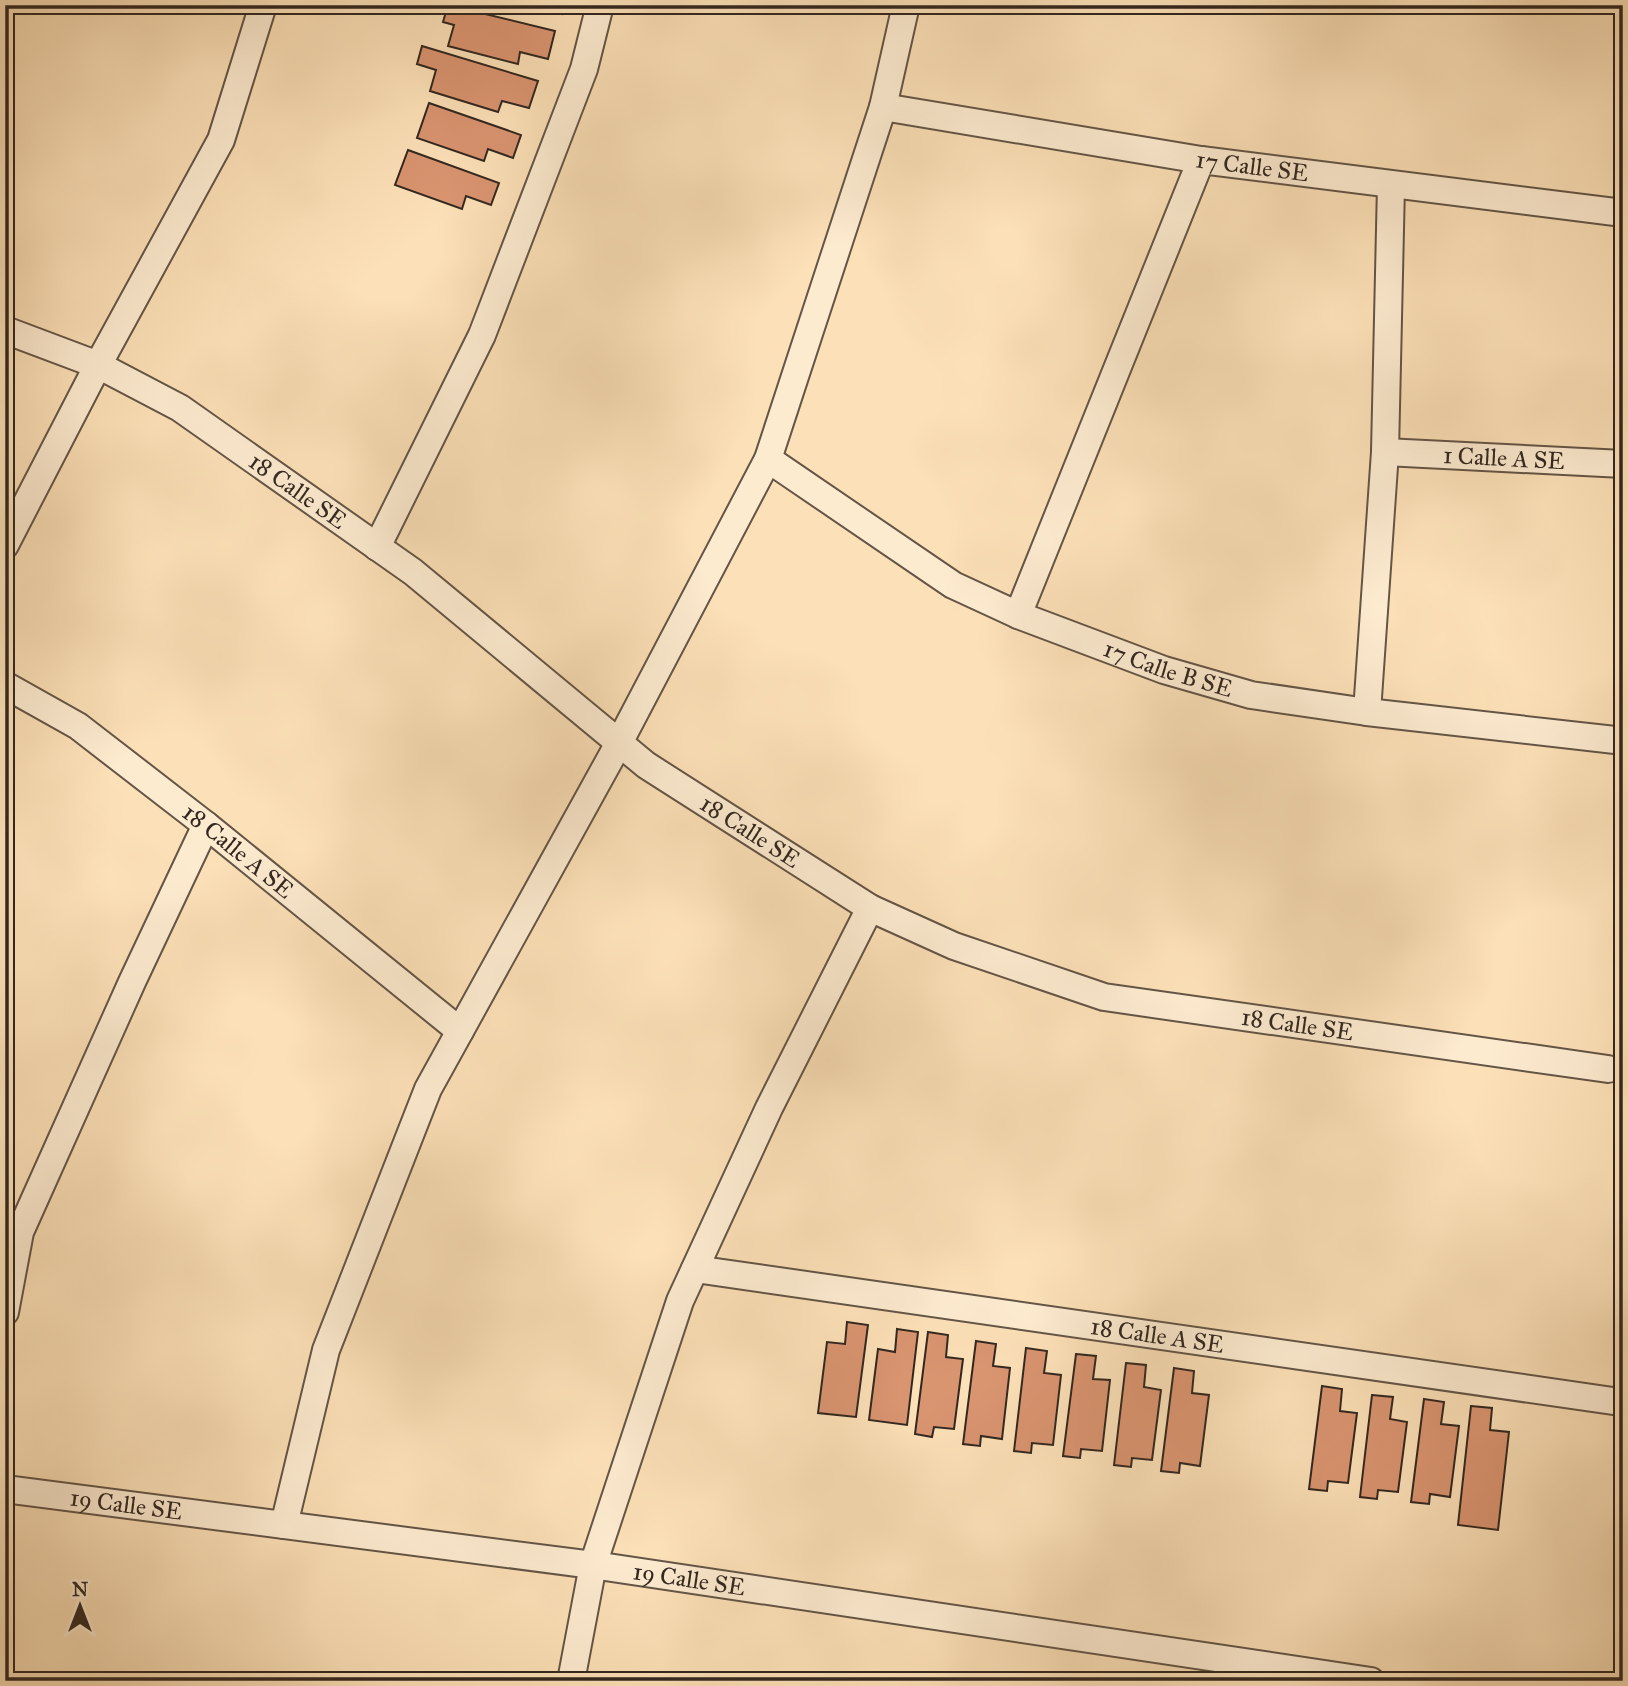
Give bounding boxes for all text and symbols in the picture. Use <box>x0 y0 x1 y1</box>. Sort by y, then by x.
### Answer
street label: 17 Calle SE <box>1194 144 1310 188</box>
street label: 1 Calle A SE <box>1442 440 1565 476</box>
street label: 18 Calle SE <box>243 446 353 536</box>
street label: 17 Calle B SE <box>1099 634 1236 704</box>
street label: 18 Calle SE <box>694 788 806 875</box>
street label: 18 Calle A SE <box>176 797 300 905</box>
street label: 18 Calle SE <box>1239 1002 1355 1047</box>
street label: 18 Calle A SE <box>1089 1311 1226 1360</box>
street label: 19 Calle SE <box>68 1483 184 1527</box>
street label: 19 Calle SE <box>631 1556 747 1602</box>
north arrow <box>46 1570 116 1640</box>
text: N <box>72 1578 88 1601</box>

